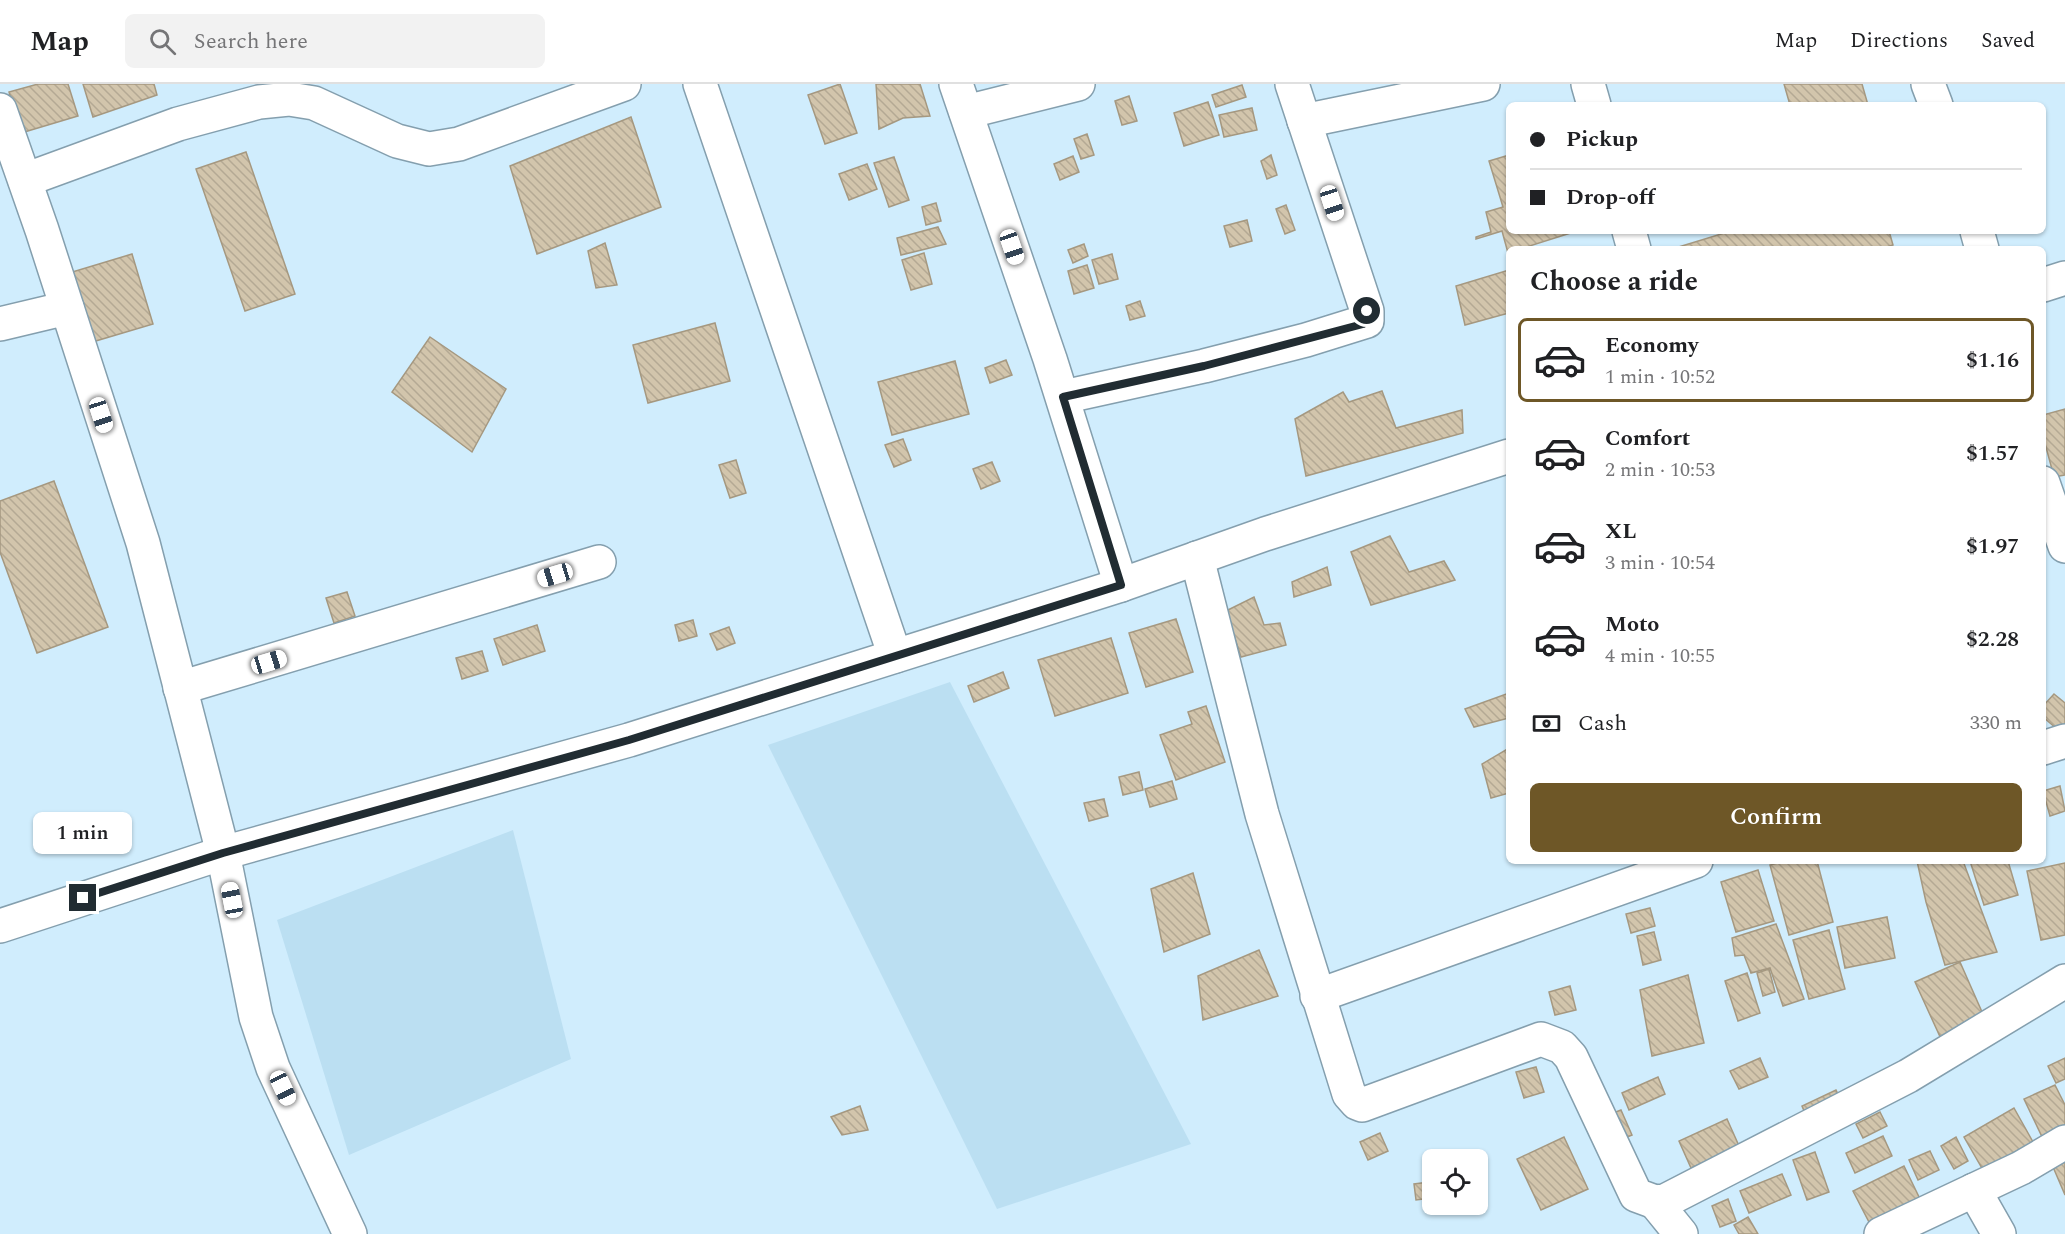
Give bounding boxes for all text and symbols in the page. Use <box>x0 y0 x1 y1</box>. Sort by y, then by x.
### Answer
search box <box>125 14 545 68</box>
text: Map <box>30 20 89 63</box>
icon: search <box>146 25 179 58</box>
text: Search here <box>194 25 308 58</box>
text: Map <box>1775 25 1817 57</box>
text: Directions <box>1850 25 1948 57</box>
text: Saved <box>1981 25 2035 57</box>
text: Pickup <box>1566 123 1638 156</box>
text: Drop-off <box>1566 181 1655 214</box>
car <box>1318 183 1346 223</box>
car <box>998 227 1026 267</box>
text: Choose a ride <box>1530 261 1698 303</box>
route start <box>1353 297 1380 324</box>
text: Economy <box>1605 329 1698 362</box>
icon: car <box>1533 333 1587 387</box>
text: $1.16 <box>1966 344 2019 377</box>
text: 1 min · 10:52 <box>1605 362 1715 392</box>
car <box>87 395 115 435</box>
text: Comfort <box>1605 422 1690 455</box>
icon: car <box>1533 426 1587 480</box>
text: $1.57 <box>1966 437 2019 470</box>
text: 2 min · 10:53 <box>1605 455 1715 485</box>
text: XL <box>1605 515 1636 548</box>
icon: car <box>1533 519 1587 573</box>
text: $1.97 <box>1966 530 2019 563</box>
text: 3 min · 10:54 <box>1605 548 1715 578</box>
car <box>535 561 575 589</box>
text: Moto <box>1605 608 1659 641</box>
icon: car <box>1533 612 1587 666</box>
text: $2.28 <box>1966 623 2019 656</box>
text: 4 min · 10:55 <box>1605 641 1715 671</box>
car <box>249 648 289 676</box>
icon: cash <box>1530 707 1563 740</box>
text: Cash <box>1578 707 1627 740</box>
text: 330 m <box>1970 708 2022 738</box>
button: Confirm <box>1530 783 2022 852</box>
callout: 1 min <box>34 811 132 853</box>
text: 1 min <box>57 818 108 848</box>
car <box>220 881 244 919</box>
route end <box>69 884 96 911</box>
car <box>267 1068 299 1108</box>
map controls <box>1422 1149 1488 1215</box>
button: locate <box>1422 1149 1488 1215</box>

